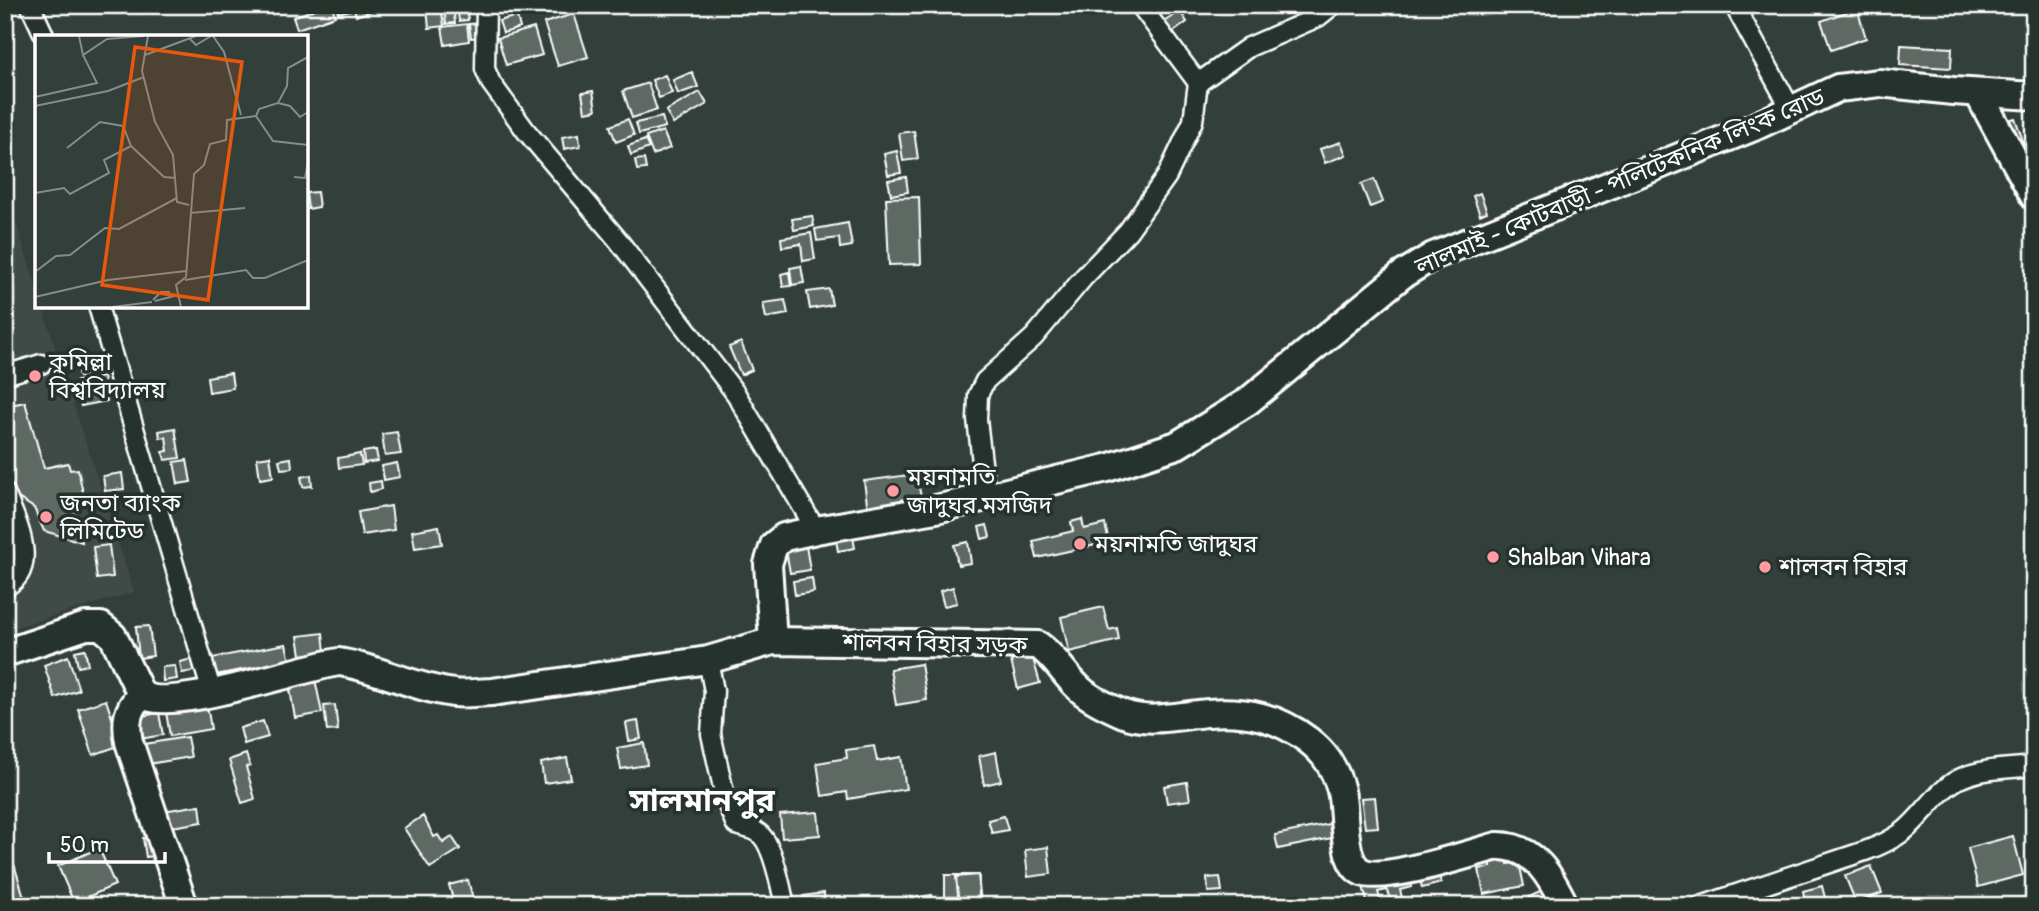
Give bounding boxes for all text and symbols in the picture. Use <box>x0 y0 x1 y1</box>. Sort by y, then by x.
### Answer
inset map <box>35 35 308 308</box>
street label: লালমাই - কোটবাড়ী - পলিটেকনিক লিংক রোড <box>1410 82 1830 282</box>
place label: কুমিল্লা বিশ্ববিদ্যালয় <box>48 348 166 405</box>
marker: কুমিল্লা বিশ্ববিদ্যালয় <box>27 368 43 384</box>
place label: ময়নামতি জাদুঘর মসজিদ <box>906 463 1052 520</box>
marker: ময়নামতি জাদুঘর মসজিদ <box>885 483 901 499</box>
place label: জনতা ব্যাংক লিমিটেড <box>59 489 181 546</box>
marker: জনতা ব্যাংক লিমিটেড <box>38 509 54 525</box>
place label: ময়নামতি জাদুঘর <box>1093 530 1258 559</box>
marker: ময়নামতি জাদুঘর <box>1072 536 1088 552</box>
place label: Shalban Vihara <box>1507 543 1651 572</box>
marker: Shalban Vihara <box>1485 549 1501 565</box>
place label: শালবন বিহার <box>1778 553 1908 582</box>
marker: শালবন বিহার <box>1757 559 1773 575</box>
street label: শালবন বিহার সড়ক <box>841 628 1028 660</box>
district label: সালমানপুর <box>628 781 776 821</box>
scale bar <box>49 820 164 864</box>
text: 50 m <box>60 832 109 859</box>

